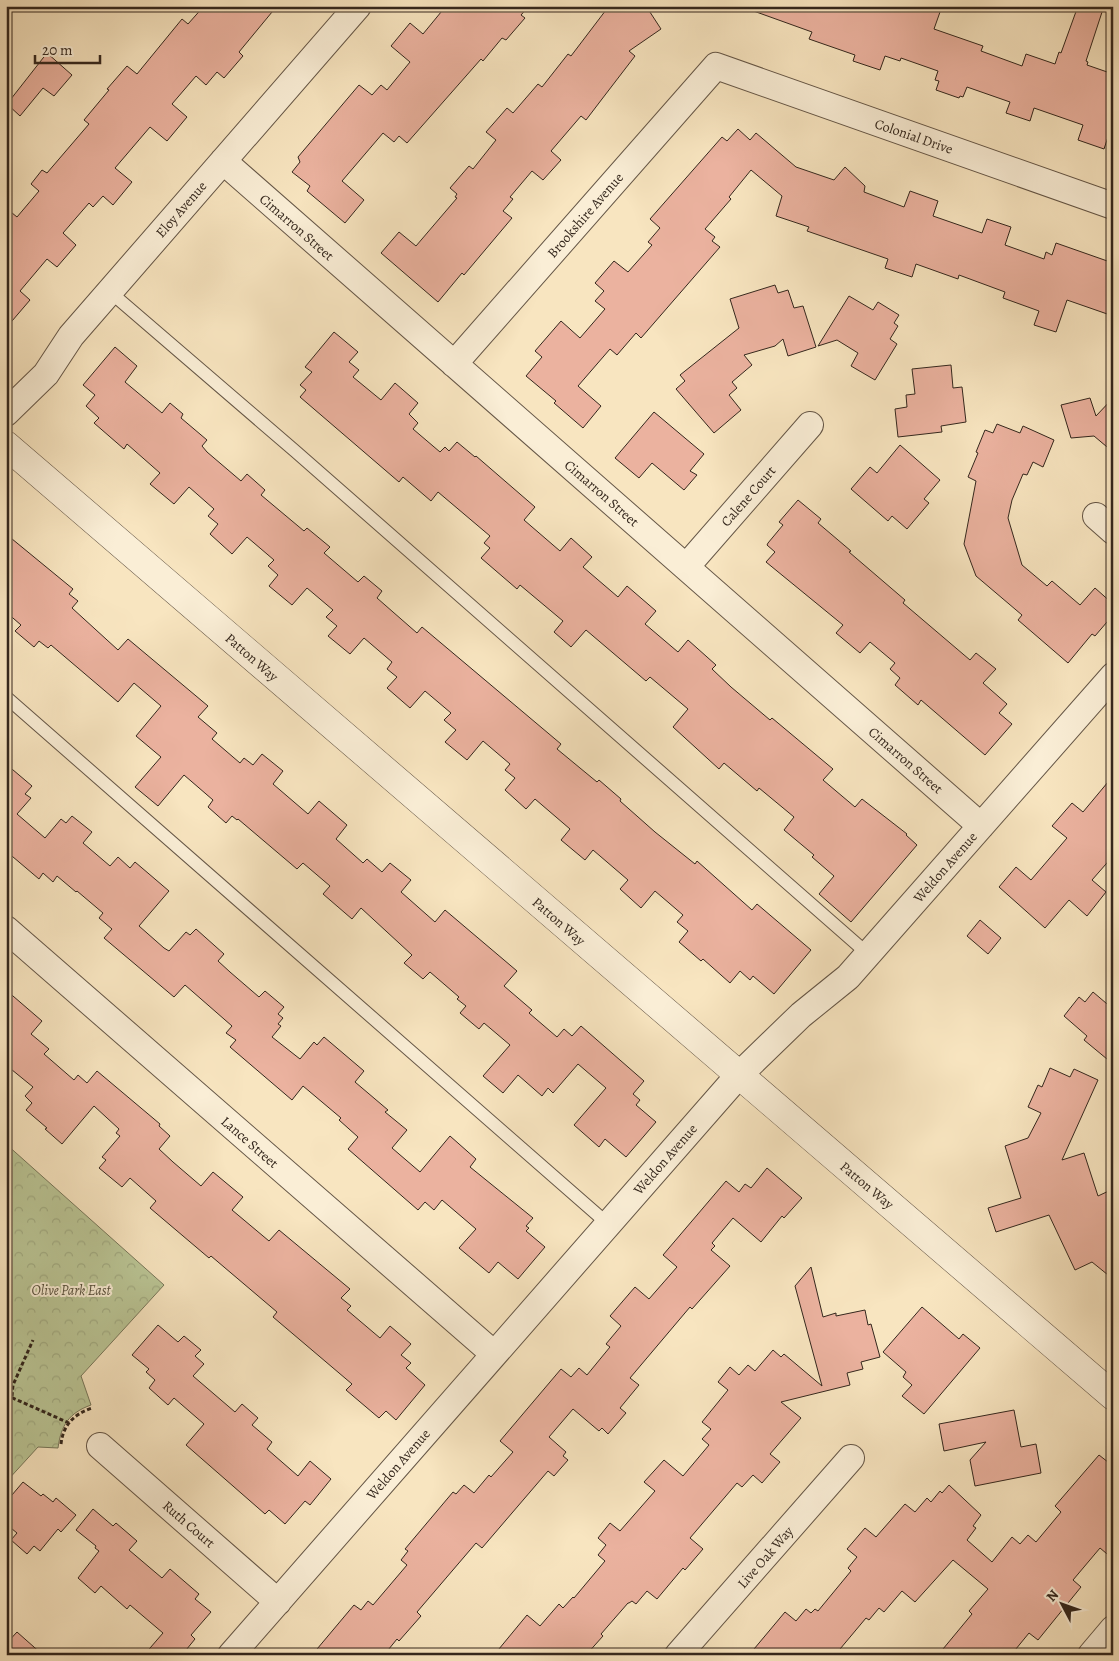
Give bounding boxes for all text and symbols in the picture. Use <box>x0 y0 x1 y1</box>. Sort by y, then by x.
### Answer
scale bar <box>35 32 100 64</box>
text: 20 m <box>42 40 73 60</box>
street label: Colonial Drive <box>872 114 956 159</box>
street label: Brookshire Avenue <box>543 169 628 262</box>
street label: Eloy Avenue <box>152 177 211 242</box>
street label: Cimarron Street <box>255 190 338 265</box>
street label: Cimarron Street <box>560 456 643 531</box>
street label: Calene Court <box>717 462 780 531</box>
street label: Patton Way <box>221 629 283 686</box>
street label: Cimarron Street <box>864 723 947 798</box>
street label: Weldon Avenue <box>909 828 982 908</box>
street label: Patton Way <box>528 893 590 950</box>
street label: Lance Street <box>217 1112 283 1173</box>
street label: Weldon Avenue <box>629 1120 702 1200</box>
street label: Patton Way <box>836 1157 898 1214</box>
park label: Olive Park East <box>31 1281 112 1300</box>
street label: Weldon Avenue <box>362 1425 435 1505</box>
street label: Ruth Court <box>158 1496 219 1553</box>
street label: Live Oak Way <box>733 1522 798 1592</box>
north arrow <box>1036 1578 1086 1628</box>
text: N <box>1042 1586 1063 1606</box>

